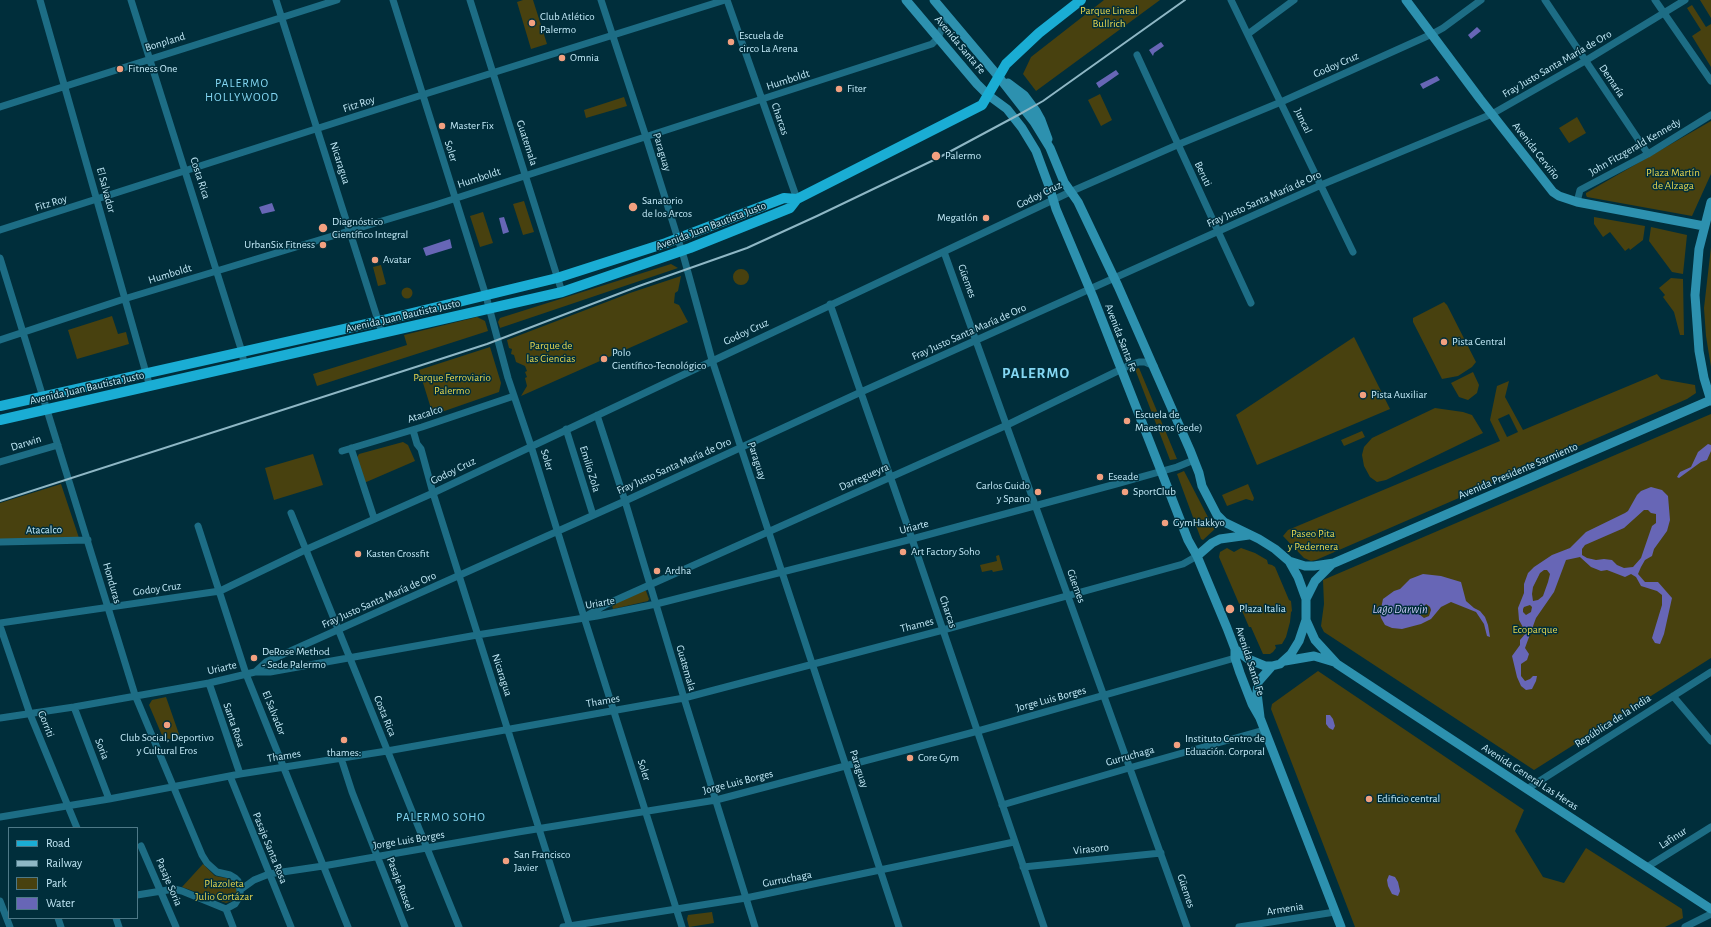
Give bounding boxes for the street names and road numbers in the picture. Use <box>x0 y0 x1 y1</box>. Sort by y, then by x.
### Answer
street label: Avenida Santa Fe <box>932 13 988 77</box>
street label: Fray Justo Santa María de Oro <box>1500 27 1614 101</box>
street label: Bonpland <box>143 30 187 54</box>
street label: Godoy Cruz <box>1311 49 1361 81</box>
street label: Demaría <box>1596 62 1628 100</box>
street label: Humboldt <box>765 67 811 93</box>
street label: Fitz Roy <box>341 93 377 115</box>
street label: Charcas <box>768 101 792 137</box>
street label: Juncal <box>1291 106 1315 136</box>
street label: John Fitzgerald Kennedy <box>1587 115 1683 179</box>
street label: Guatemala <box>513 119 541 167</box>
street label: Avenida Cerviño <box>1509 120 1563 182</box>
street label: Paraguay <box>650 131 674 173</box>
street label: Soler <box>441 139 461 163</box>
street label: Nicaragua <box>327 140 353 186</box>
street label: Costa Rica <box>187 155 213 201</box>
street label: Beruti <box>1191 159 1215 189</box>
street label: Humboldt <box>456 165 502 191</box>
street label: El Salvador <box>94 166 118 214</box>
street label: Fray Justo Santa María de Oro <box>1205 168 1323 230</box>
street label: Godoy Cruz <box>1014 178 1064 212</box>
street label: Fitz Roy <box>33 192 69 214</box>
street label: Avenida Juan Bautista Justo <box>654 199 768 253</box>
street label: Humboldt <box>147 261 193 287</box>
street label: Güemes <box>955 262 979 300</box>
street label: Avenida Juan Bautista Justo <box>345 296 461 336</box>
street label: Fray Justo Santa María de Oro <box>910 301 1028 363</box>
street label: Avenida Santa Fe <box>1102 302 1140 374</box>
street label: Godoy Cruz <box>721 316 771 348</box>
street label: Avenida Juan Bautista Justo <box>29 368 145 408</box>
street label: Atacalco <box>406 402 444 426</box>
street label: Darwin <box>9 432 43 454</box>
street label: Fray Justo Santa María de Oro <box>615 435 733 497</box>
street label: Paraguay <box>745 440 769 482</box>
street label: Avenida Presidente Sarmiento <box>1456 440 1580 502</box>
street label: Emilio Zola <box>577 444 603 494</box>
street label: Soler <box>538 448 556 472</box>
street label: Godoy Cruz <box>428 454 478 488</box>
street label: Darregueyra <box>837 460 891 494</box>
street label: Uriarte <box>898 517 930 537</box>
street label: Atacalco <box>26 523 62 537</box>
street label: Honduras <box>100 561 124 605</box>
street label: Güemes <box>1064 567 1088 605</box>
street label: Fray Justo Santa María de Oro <box>320 569 438 631</box>
street label: Godoy Cruz <box>132 579 182 599</box>
street label: Uriarte <box>584 594 616 612</box>
street label: Charcas <box>936 594 960 630</box>
street label: Thames <box>899 614 935 636</box>
street label: Avenida Santa Fe <box>1233 625 1267 697</box>
street label: Guatemala <box>673 644 699 692</box>
street label: Nicaragua <box>489 652 515 698</box>
street label: Uriarte <box>206 658 238 678</box>
street label: Jorge Luis Borges <box>1014 683 1088 715</box>
street label: El Salvador <box>259 689 289 737</box>
street label: República de la India <box>1572 691 1654 751</box>
street label: Thames <box>585 692 621 710</box>
street label: Costa Rica <box>371 693 399 739</box>
street label: Santa Rosa <box>220 701 248 749</box>
street label: Gorriti <box>35 709 57 739</box>
street label: Soria <box>92 737 112 761</box>
street label: Avenida General Las Heras <box>1479 741 1581 813</box>
street label: Gurruchaga <box>1104 743 1156 769</box>
street label: Thames <box>266 747 302 765</box>
street label: Paraguay <box>847 748 871 790</box>
street label: Soler <box>634 758 654 782</box>
street label: Jorge Luis Borges <box>701 767 775 797</box>
street label: Pasaje Santa Rosa <box>250 810 290 886</box>
street label: Lafinur <box>1657 824 1689 852</box>
street label: Jorge Luis Borges <box>372 828 446 852</box>
street label: Virasoro <box>1073 841 1109 857</box>
street label: Pasaje Russel <box>384 855 416 913</box>
street label: Pasaje Soria <box>153 856 185 908</box>
street label: Gurruchaga <box>761 868 813 890</box>
street label: Güemes <box>1174 872 1198 910</box>
street label: Armenia <box>1266 900 1304 918</box>

